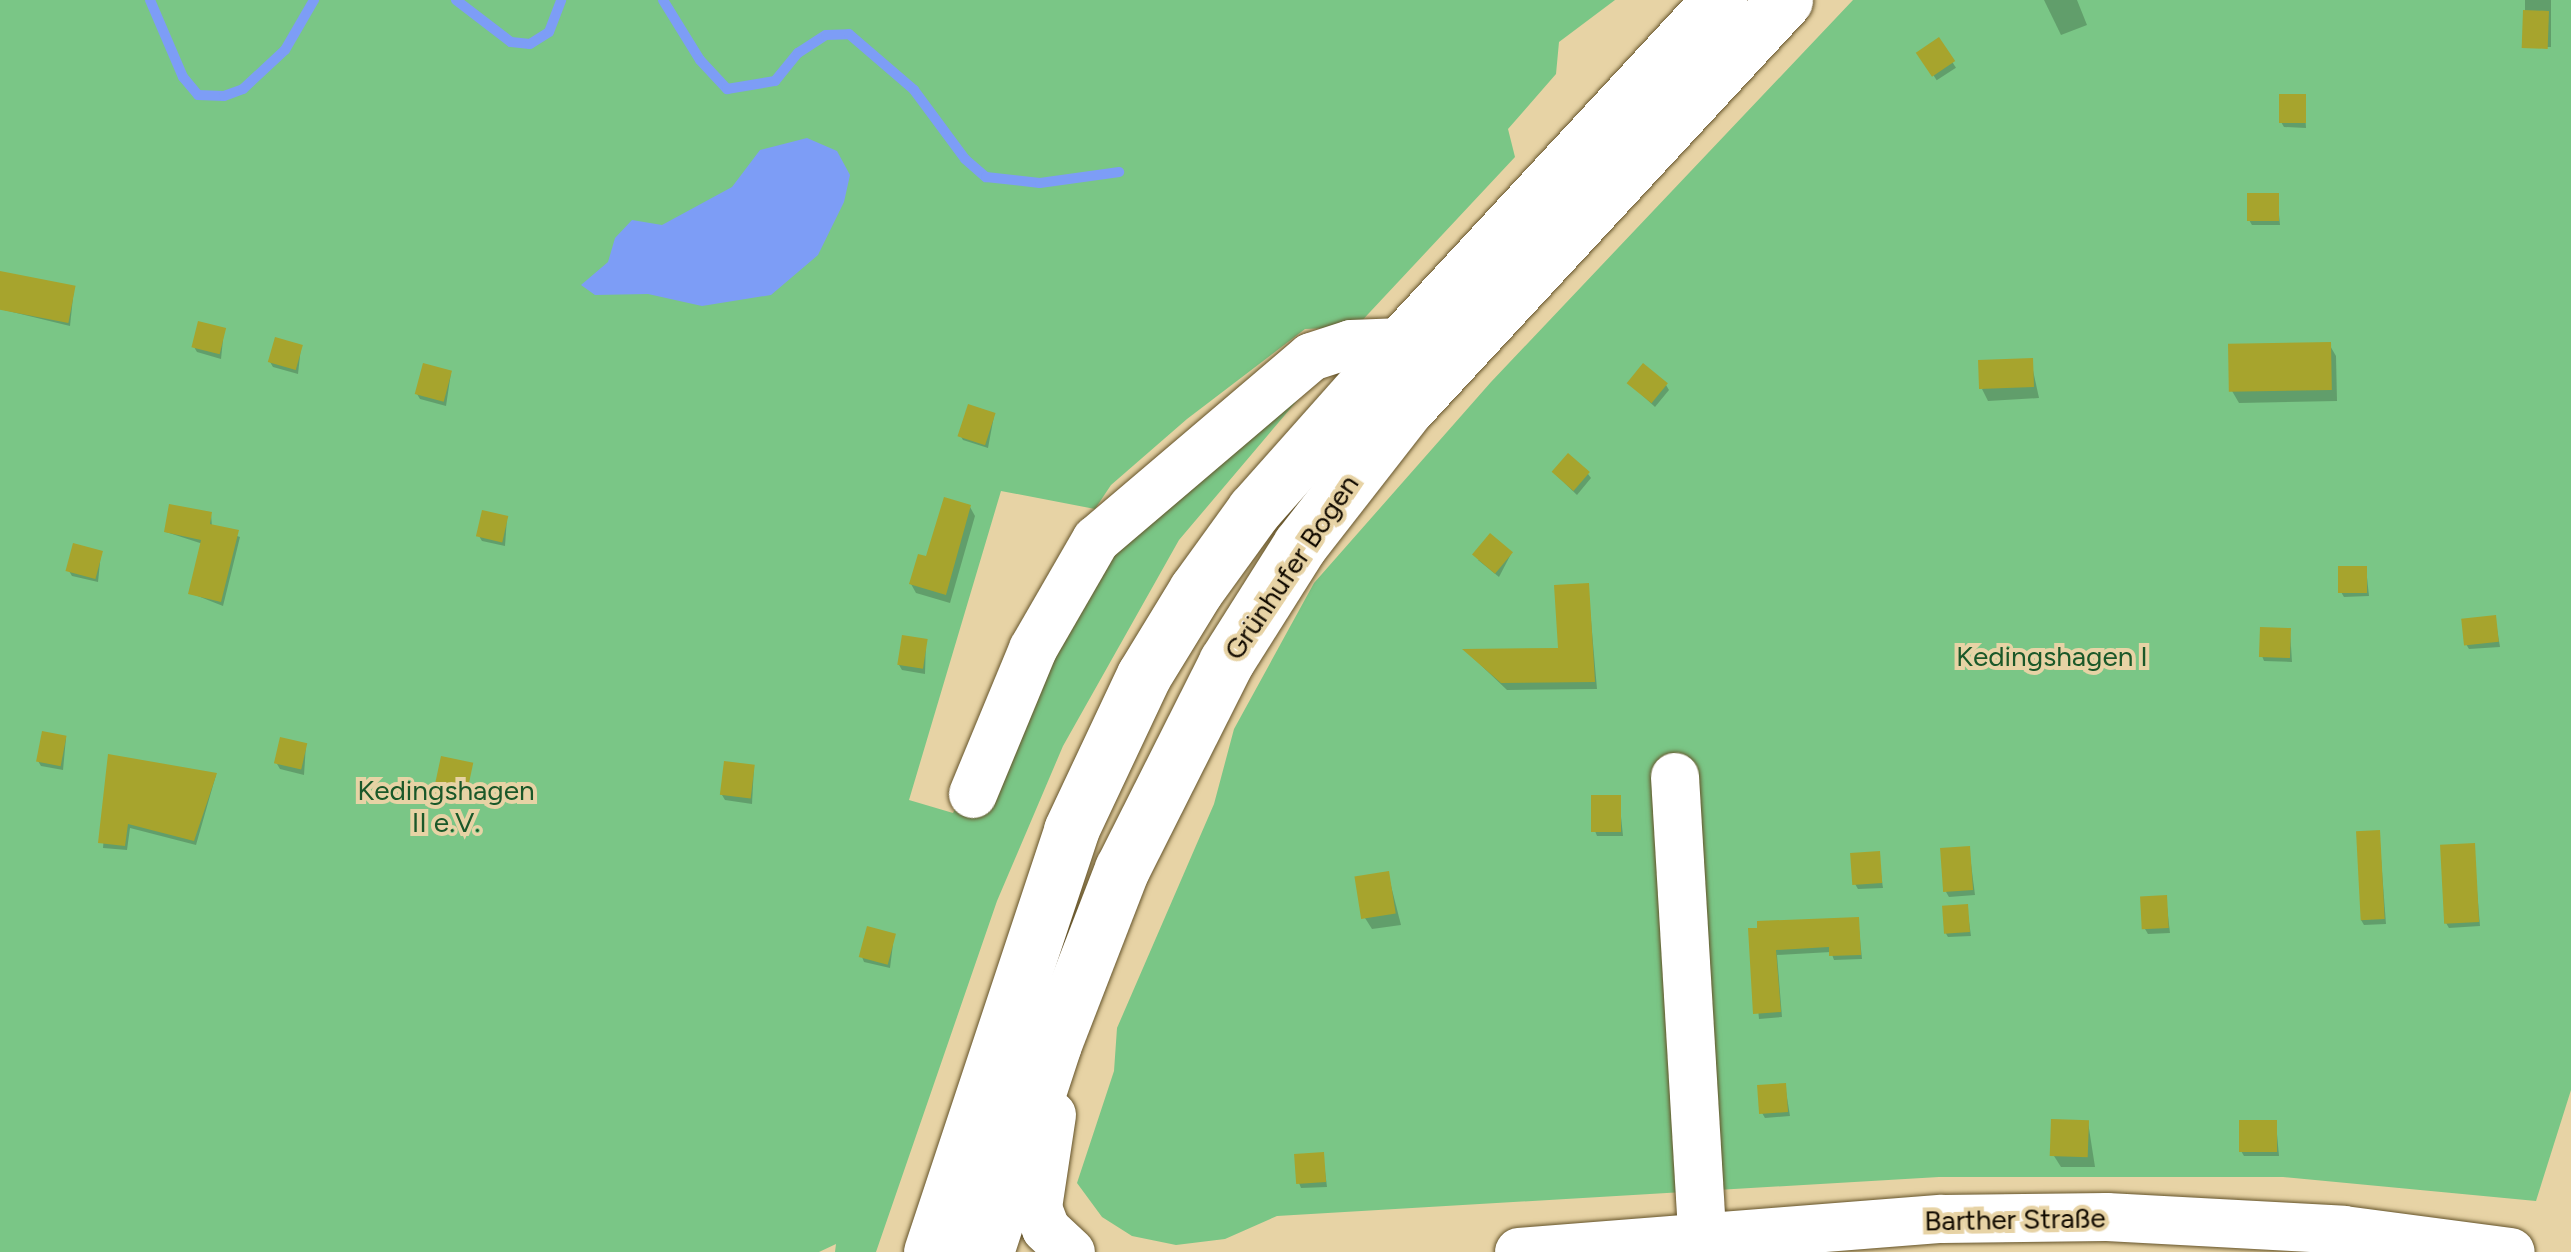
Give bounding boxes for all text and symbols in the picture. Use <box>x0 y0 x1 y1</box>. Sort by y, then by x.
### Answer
street label: Grünhufer Bogen <box>1217 468 1365 666</box>
park label: Kedingshagen I <box>1956 639 2148 673</box>
park label: Kedingshagen II e.V. <box>357 773 535 839</box>
street label: Barther Straße <box>1924 1201 2106 1237</box>

